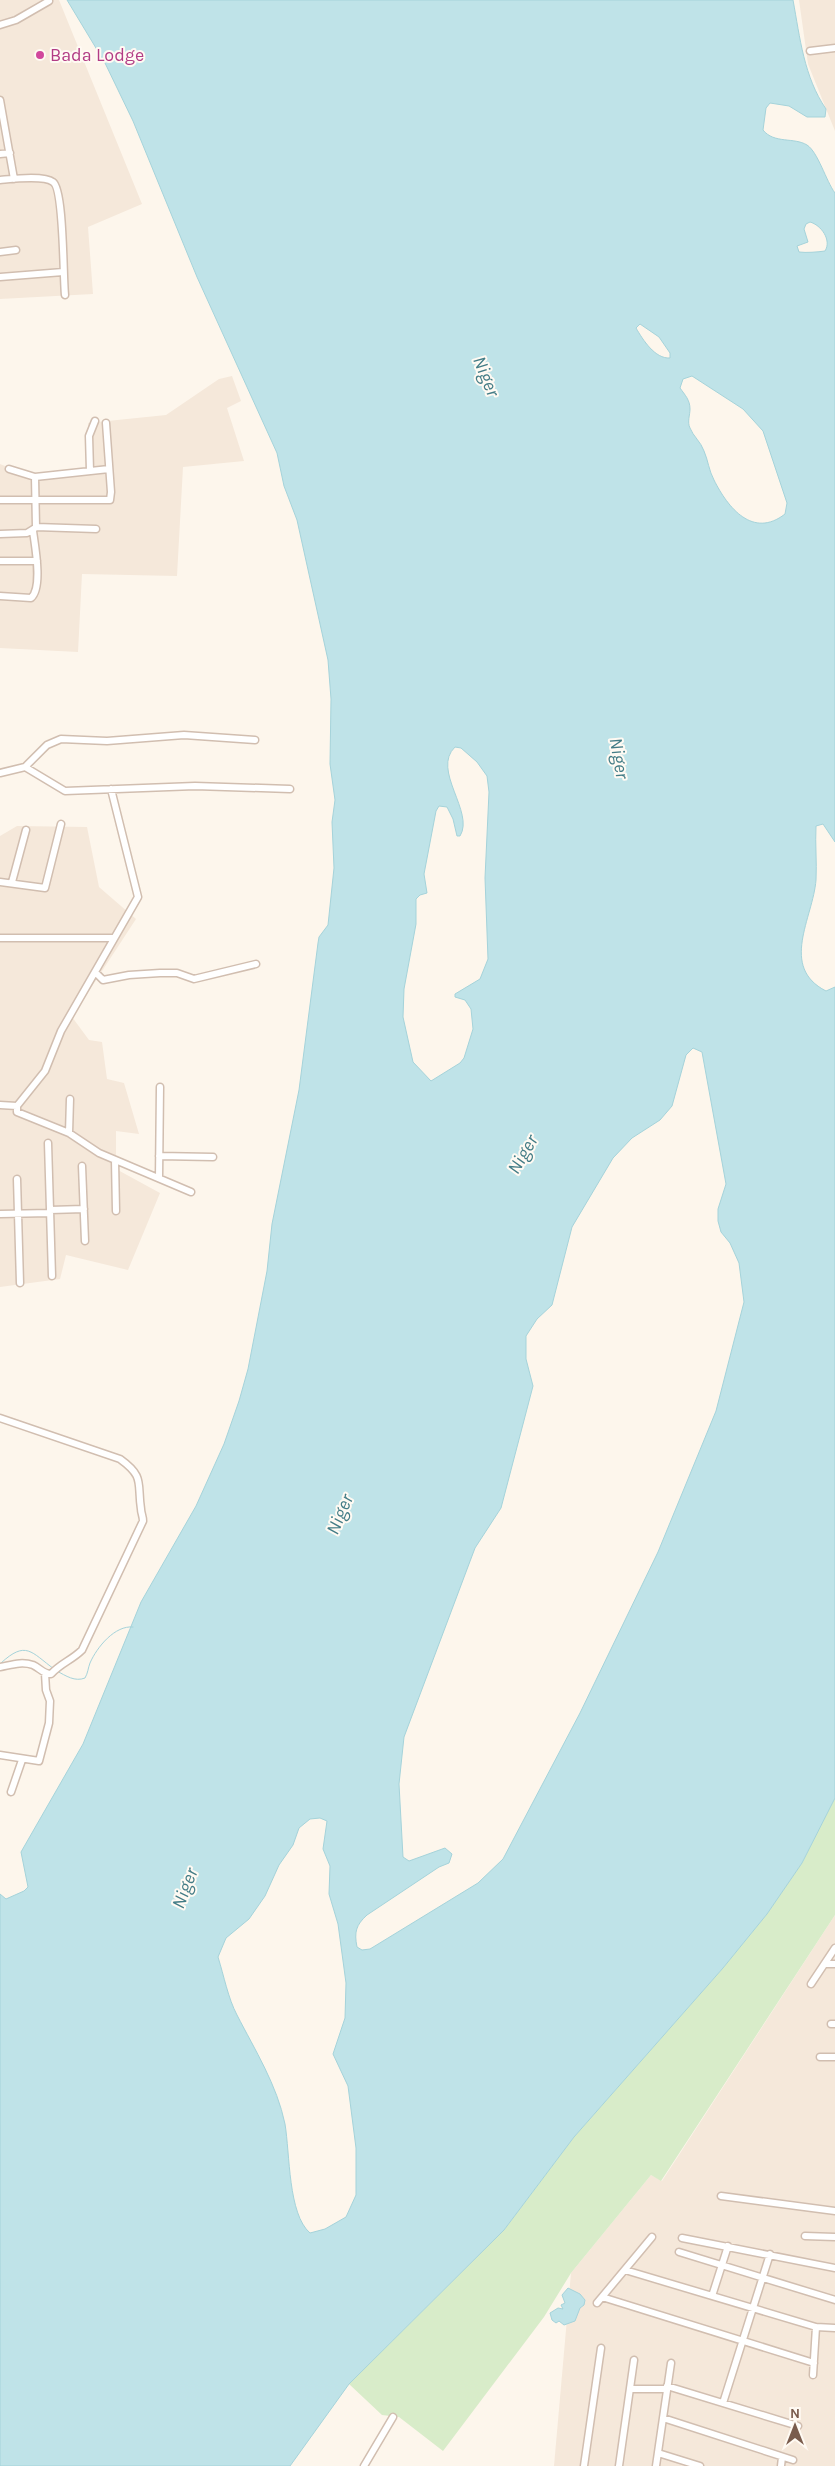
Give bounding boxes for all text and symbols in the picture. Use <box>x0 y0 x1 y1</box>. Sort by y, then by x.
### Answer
place label: Bada Lodge <box>50 44 144 66</box>
marker: Bada Lodge <box>34 49 46 61</box>
water label: Niger <box>468 353 505 401</box>
water label: Niger <box>605 736 634 782</box>
water label: Niger <box>503 1130 544 1178</box>
water label: Niger <box>322 1489 359 1538</box>
water label: Niger <box>167 1864 203 1912</box>
north arrow <box>770 2401 820 2451</box>
text: N <box>790 2405 800 2422</box>

